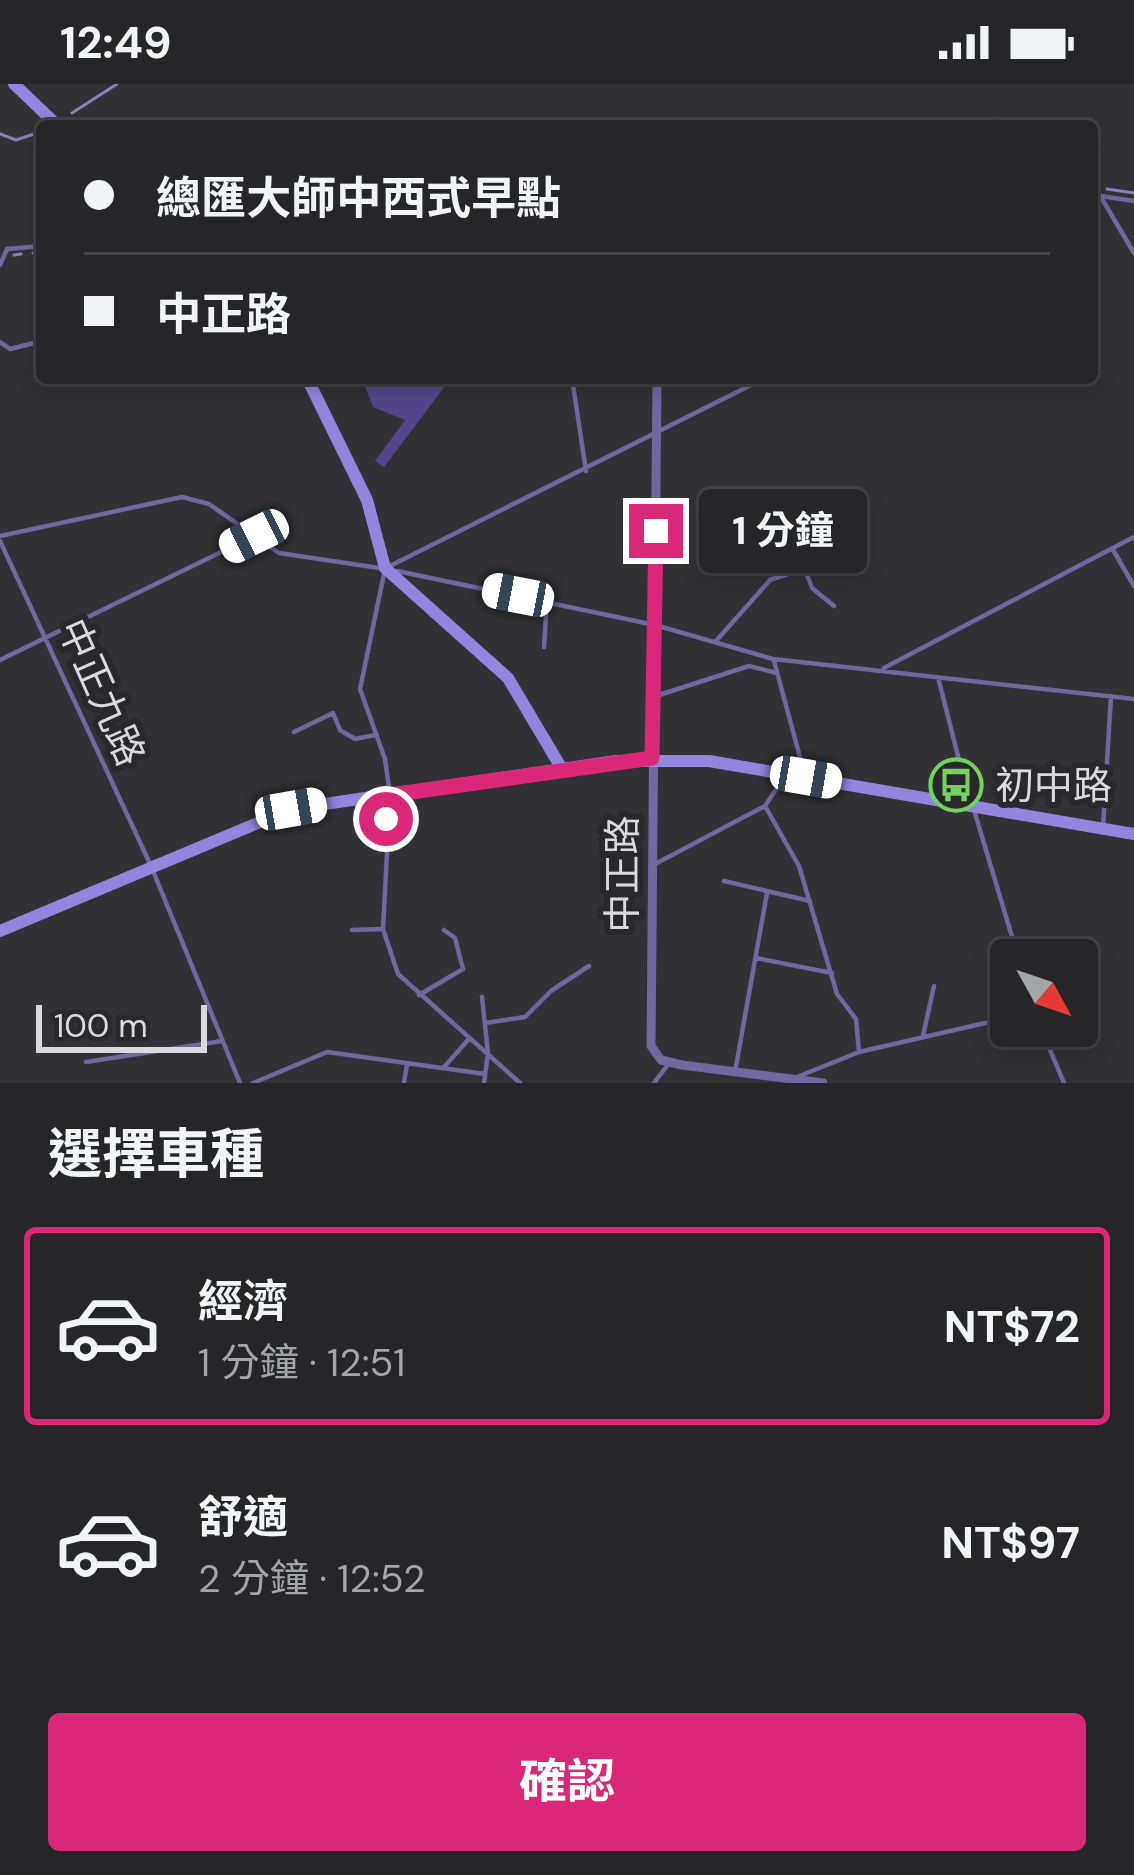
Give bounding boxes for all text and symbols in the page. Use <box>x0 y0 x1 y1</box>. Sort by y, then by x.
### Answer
text: 12:49 <box>60 13 172 72</box>
text: 總匯大師中西式早點 <box>156 169 561 228</box>
text: 中正路 <box>156 285 291 344</box>
callout: 1 分鐘 <box>698 489 866 573</box>
car <box>214 504 294 568</box>
route end <box>629 504 683 558</box>
text: 1 分鐘 <box>732 505 834 556</box>
car <box>479 570 557 620</box>
street label: 中正九路 <box>47 611 157 774</box>
car <box>767 753 845 801</box>
bus stop icon: 初中路 <box>928 757 984 813</box>
place label: 初中路 <box>995 760 1112 811</box>
car <box>252 785 330 833</box>
route start <box>359 792 413 846</box>
street label: 中正路 <box>597 815 648 933</box>
north arrow <box>990 939 1098 1047</box>
map controls <box>990 939 1098 1047</box>
scale bar <box>36 999 207 1052</box>
text: 100 m <box>54 1004 148 1047</box>
text: 選擇車種 <box>48 1119 264 1190</box>
icon: car <box>54 1272 162 1380</box>
text: 經濟 <box>198 1272 288 1331</box>
text: NT$72 <box>944 1297 1080 1356</box>
text: 1 分鐘 · 12:51 <box>198 1337 405 1388</box>
icon: car <box>54 1488 162 1596</box>
text: 舒適 <box>198 1488 288 1547</box>
text: NT$97 <box>941 1513 1080 1572</box>
text: 2 分鐘 · 12:52 <box>198 1553 425 1604</box>
button: 確認 <box>48 1713 1086 1851</box>

